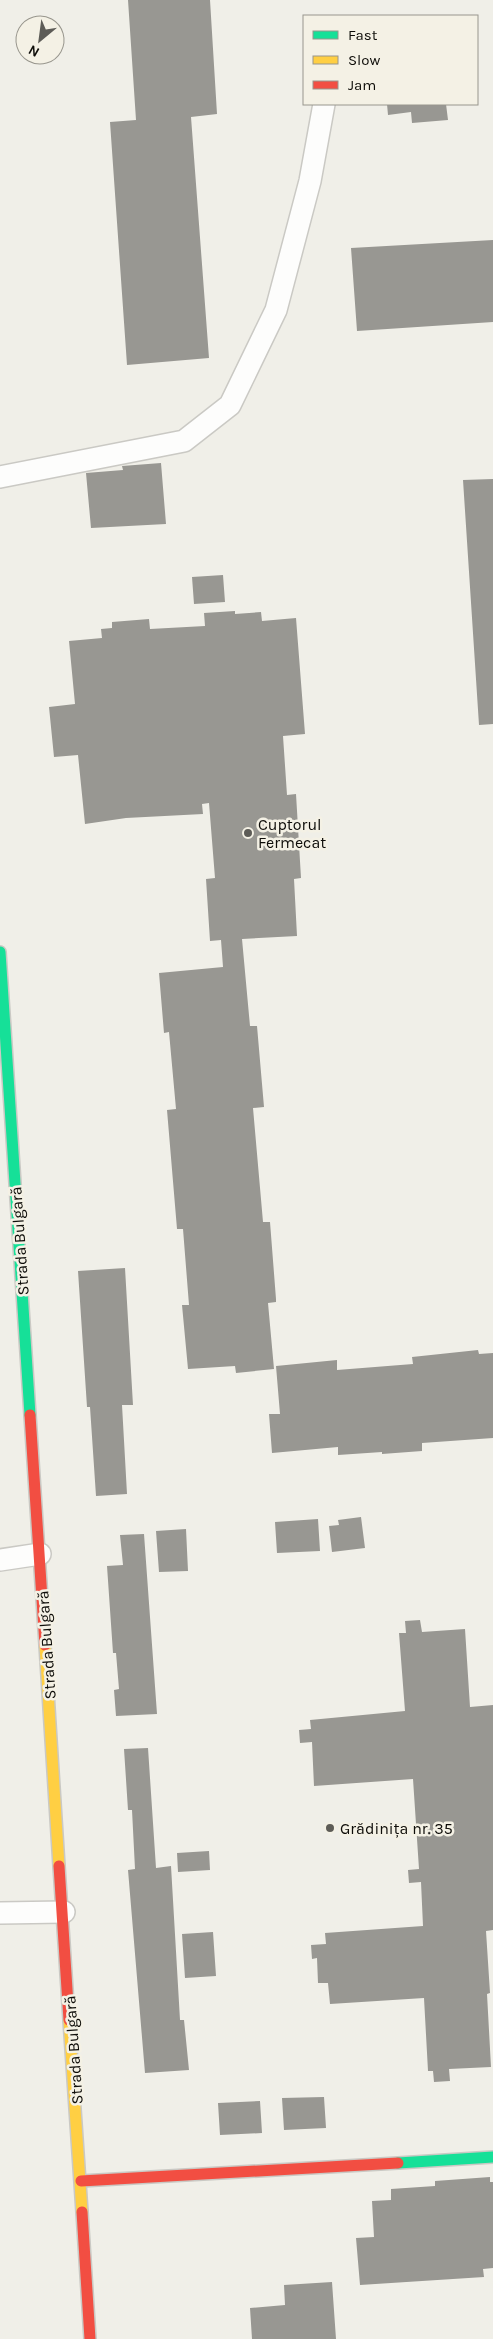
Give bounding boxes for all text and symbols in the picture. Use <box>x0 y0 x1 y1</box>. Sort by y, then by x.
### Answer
north arrow <box>15 15 65 65</box>
legend <box>303 15 478 105</box>
text: Fast <box>348 26 378 44</box>
text: N <box>25 41 42 61</box>
text: Slow <box>348 51 380 69</box>
text: Jam <box>348 76 376 94</box>
place label: Cuptorul Fermecat <box>258 815 326 852</box>
marker: Cuptorul Fermecat <box>242 827 254 839</box>
street label: Strada Bulgară <box>6 1186 33 1296</box>
street label: Strada Bulgară <box>33 1590 60 1700</box>
place label: Grădinița nr. 35 <box>340 1819 453 1838</box>
marker: Grădinița nr. 35 <box>324 1822 336 1834</box>
street label: Strada Bulgară <box>60 1995 87 2105</box>

